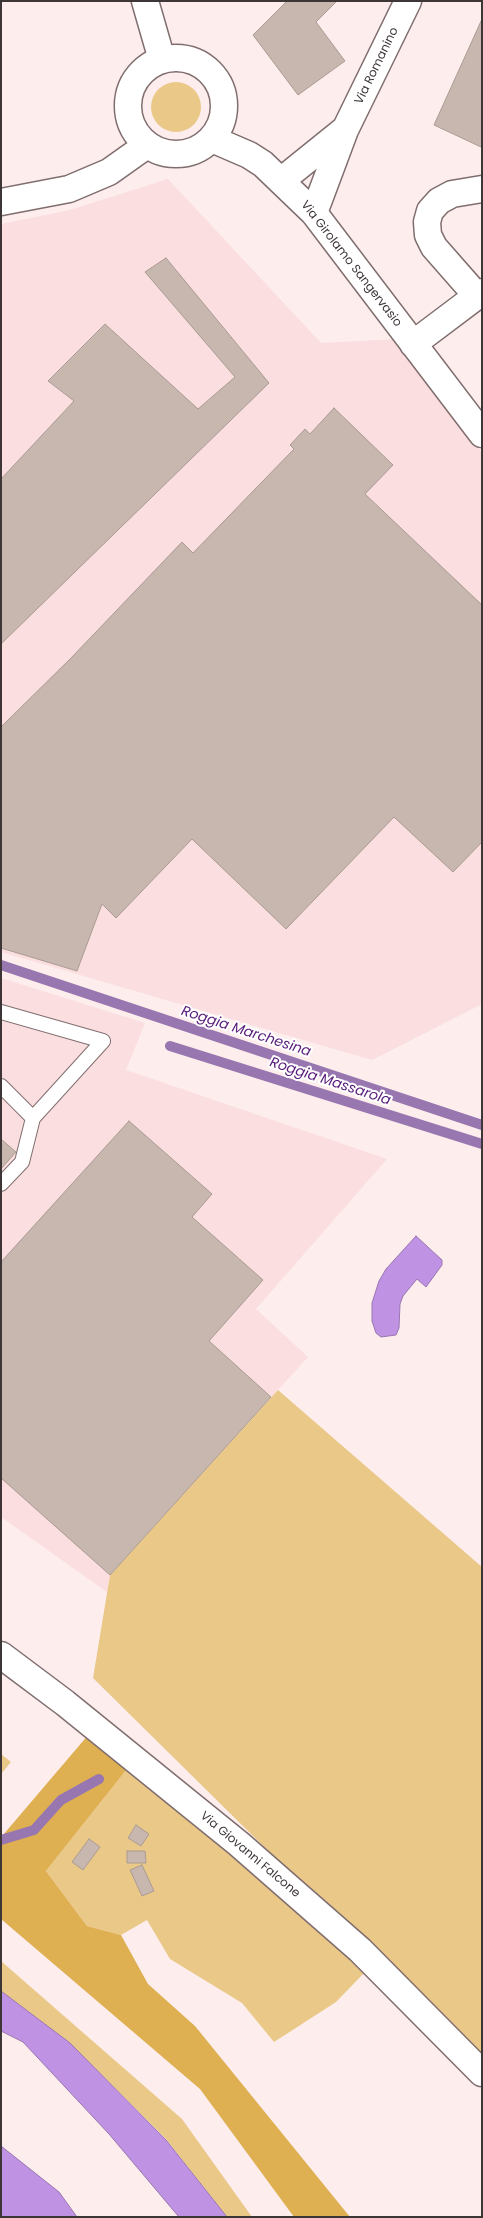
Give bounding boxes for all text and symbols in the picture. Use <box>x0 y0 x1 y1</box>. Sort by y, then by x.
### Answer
street label: Via Romanino <box>352 25 402 107</box>
street label: Via Girolamo Sangervasio <box>297 198 405 330</box>
water label: Roggia Marchesina <box>179 1003 313 1061</box>
water label: Roggia Massarola <box>267 1055 393 1109</box>
street label: Via Giovanni Falcone <box>197 1809 303 1901</box>

